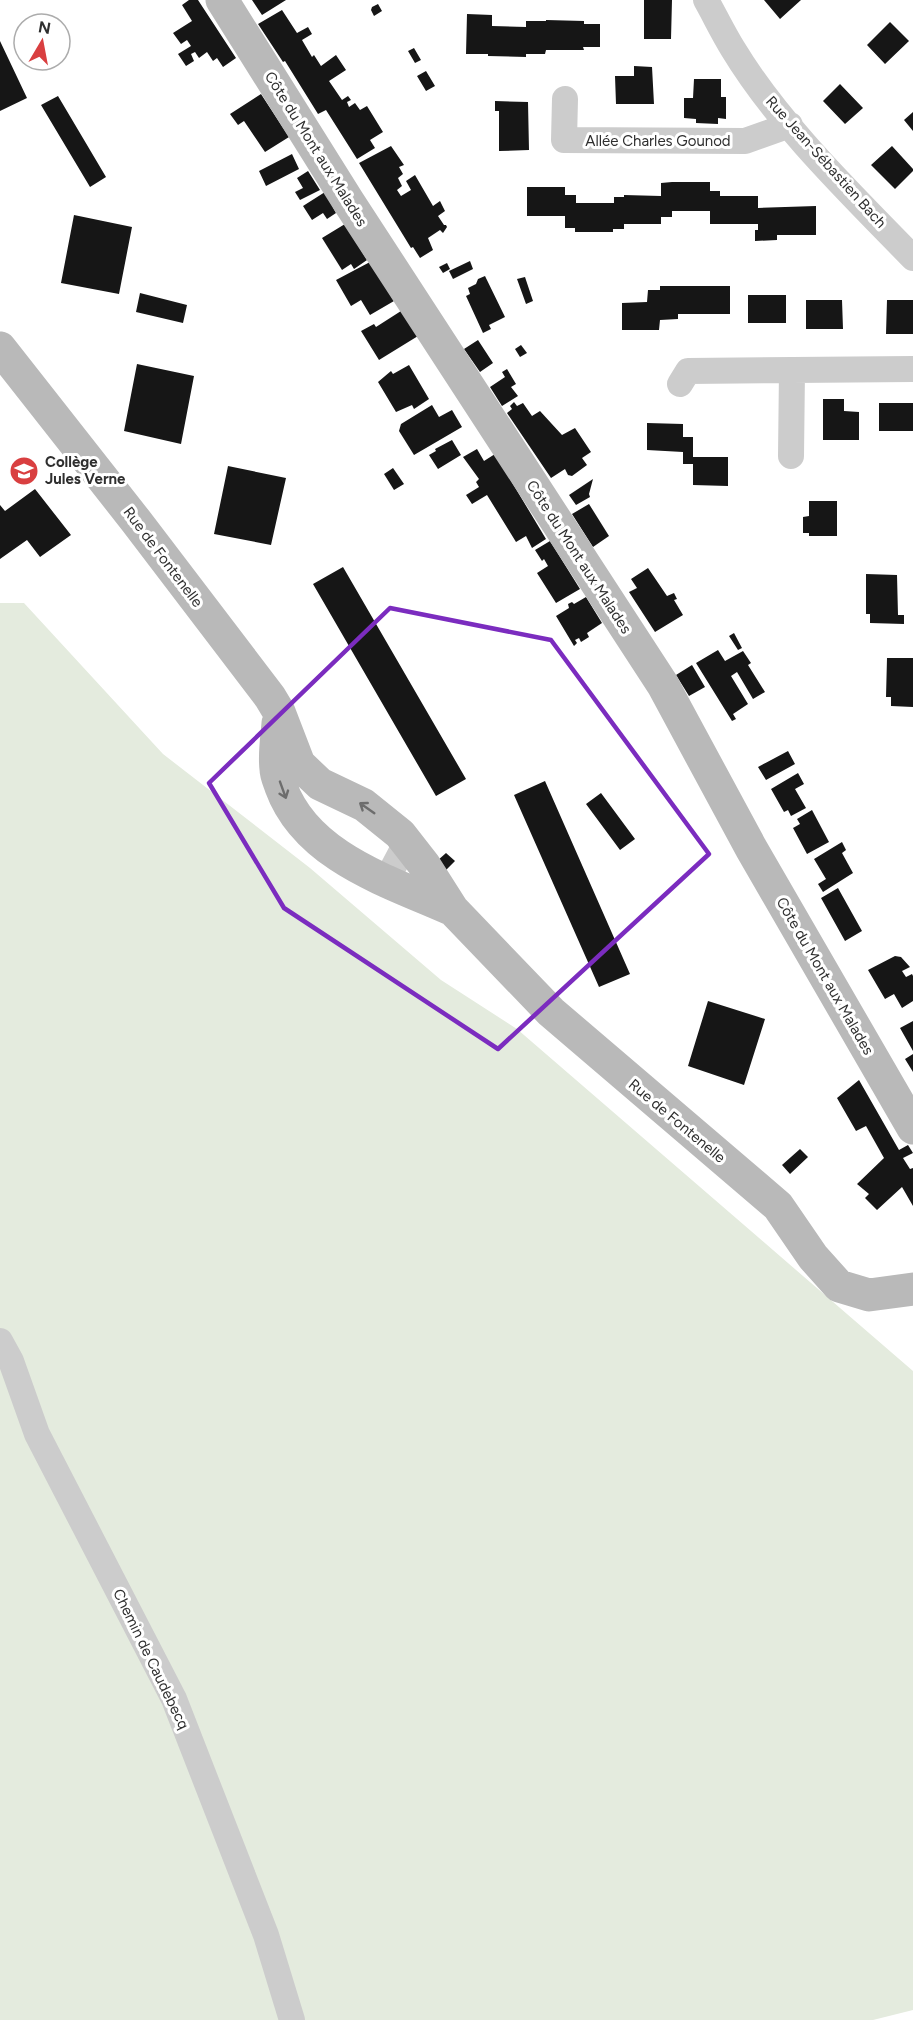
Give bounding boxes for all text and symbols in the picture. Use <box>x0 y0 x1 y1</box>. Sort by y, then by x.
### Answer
north arrow <box>12 12 72 72</box>
text: N <box>37 17 52 38</box>
street label: Côte du Mont aux Malades <box>261 68 371 230</box>
street label: Rue Jean-Sébastien Bach <box>762 92 890 232</box>
street label: Allée Charles Gounod <box>585 132 731 150</box>
place label: Collège Jules Verne <box>45 453 126 488</box>
school or university icon: Collège Jules Verne <box>8 455 40 487</box>
street label: Côte du Mont aux Malades <box>523 477 635 637</box>
street label: Rue de Fontenelle <box>120 503 206 611</box>
one-way arrow <box>278 780 289 799</box>
one-way arrow <box>359 802 375 814</box>
street label: Côte du Mont aux Malades <box>772 894 878 1058</box>
street label: Rue de Fontenelle <box>625 1075 729 1167</box>
street label: Chemin de Caudebecq <box>109 1586 193 1732</box>

